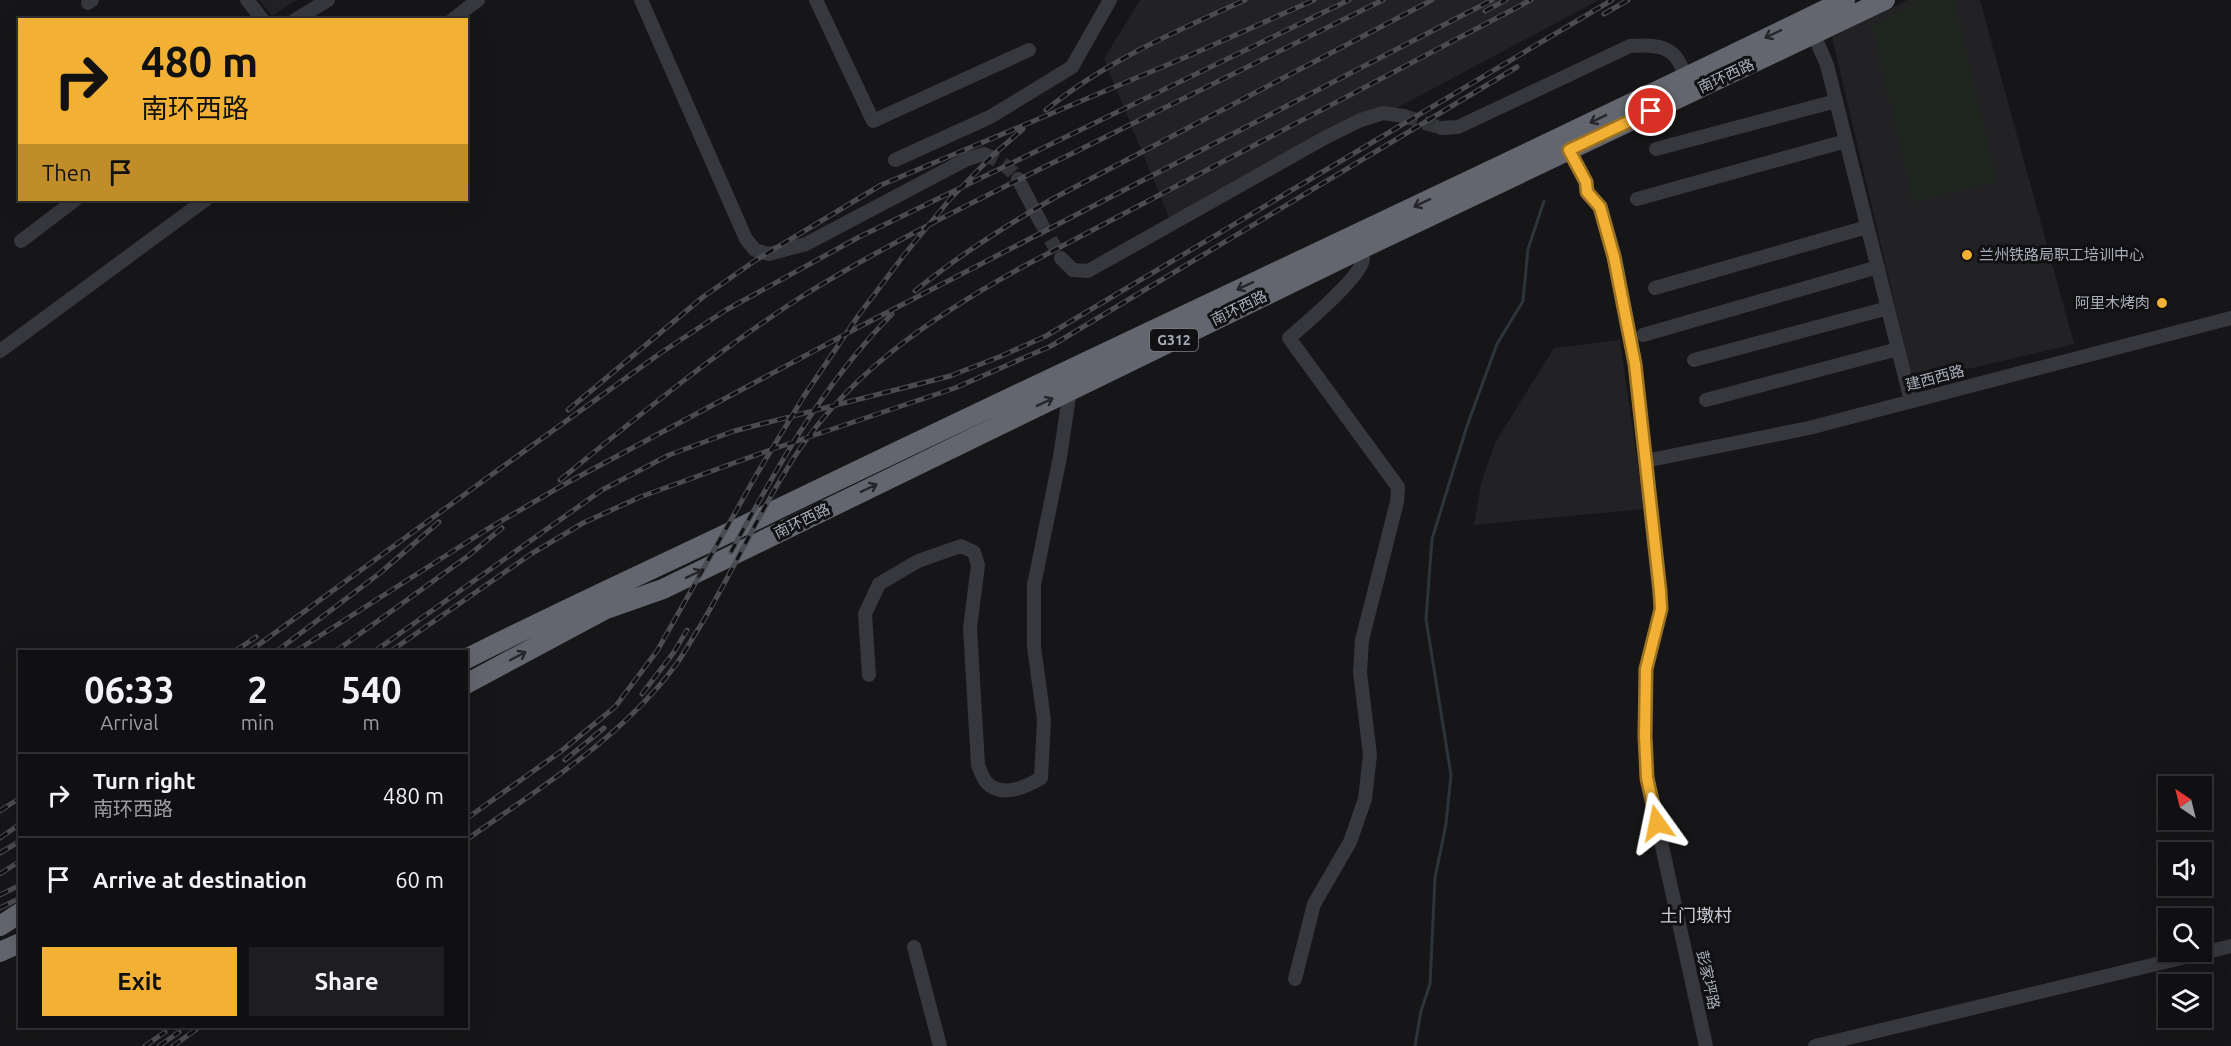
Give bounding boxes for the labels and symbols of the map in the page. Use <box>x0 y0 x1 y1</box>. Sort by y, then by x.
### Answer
one-way arrow <box>1765 29 1783 41</box>
street label: 南环西路 <box>1695 55 1757 96</box>
pin <box>1625 85 1676 136</box>
one-way arrow <box>1589 113 1607 125</box>
one-way arrow <box>1413 197 1431 209</box>
place label: 兰州铁路局职工培训中心 <box>1979 246 2144 263</box>
marker: 兰州铁路局职工培训中心 <box>1960 248 1974 262</box>
one-way arrow <box>1237 281 1255 293</box>
street label: 南环西路 <box>1208 287 1269 328</box>
place label: 阿里木烤肉 <box>2075 294 2150 311</box>
marker: 阿里木烤肉 <box>2155 296 2169 310</box>
road number: G312 <box>1150 329 1198 351</box>
street label: 建西西路 <box>1904 362 1966 393</box>
one-way arrow <box>1035 396 1053 408</box>
one-way arrow <box>860 482 878 493</box>
street label: 南环西路 <box>771 500 832 541</box>
one-way arrow <box>685 567 703 579</box>
one-way arrow <box>509 650 526 662</box>
north arrow <box>2158 776 2212 830</box>
position arrow <box>1625 791 1689 855</box>
district label: 土门墩村 <box>1660 905 1732 925</box>
street label: 彭家坪路 <box>1694 949 1723 1011</box>

